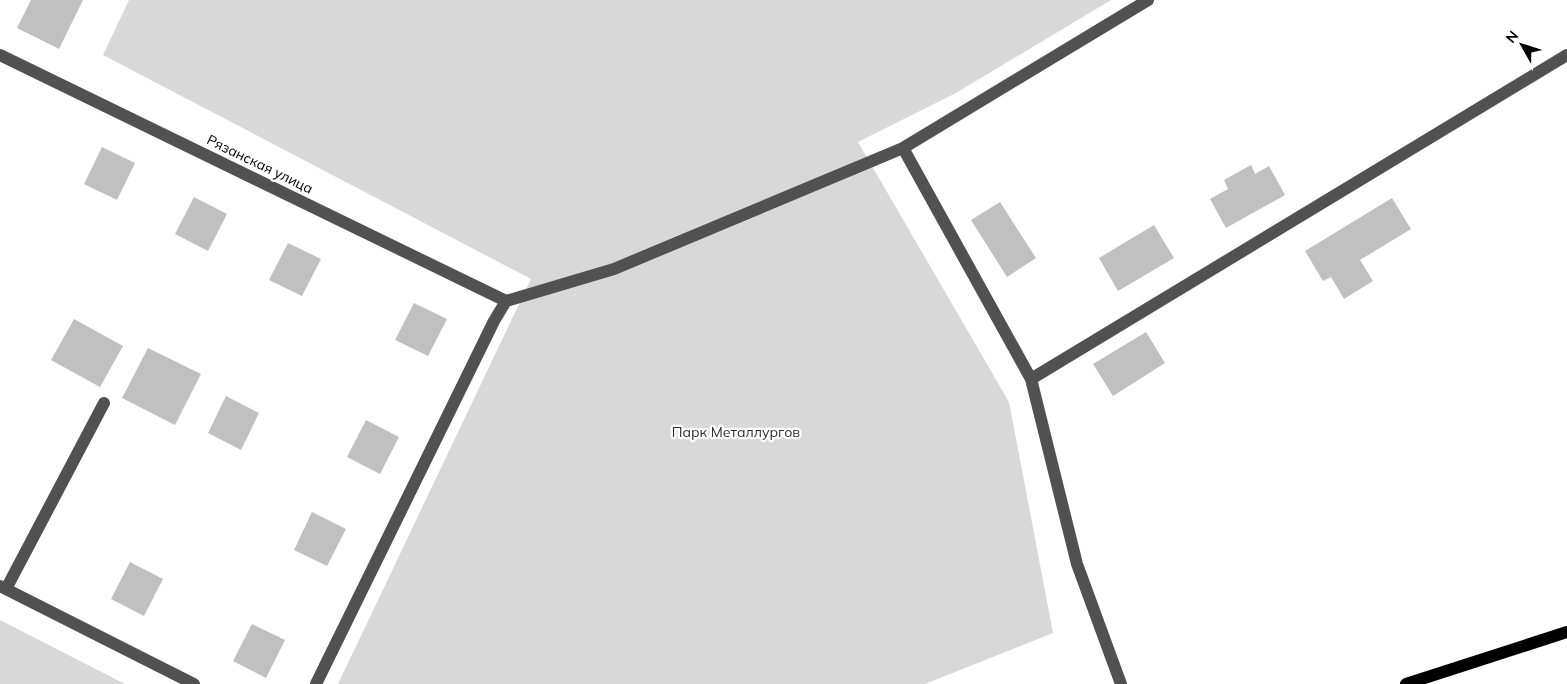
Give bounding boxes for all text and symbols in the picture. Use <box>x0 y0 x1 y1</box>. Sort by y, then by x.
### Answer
north arrow <box>1497 20 1547 70</box>
text: N <box>1502 27 1522 47</box>
street label: Рязанская улица <box>204 130 316 198</box>
park label: Парк Металлургов <box>672 423 800 441</box>

